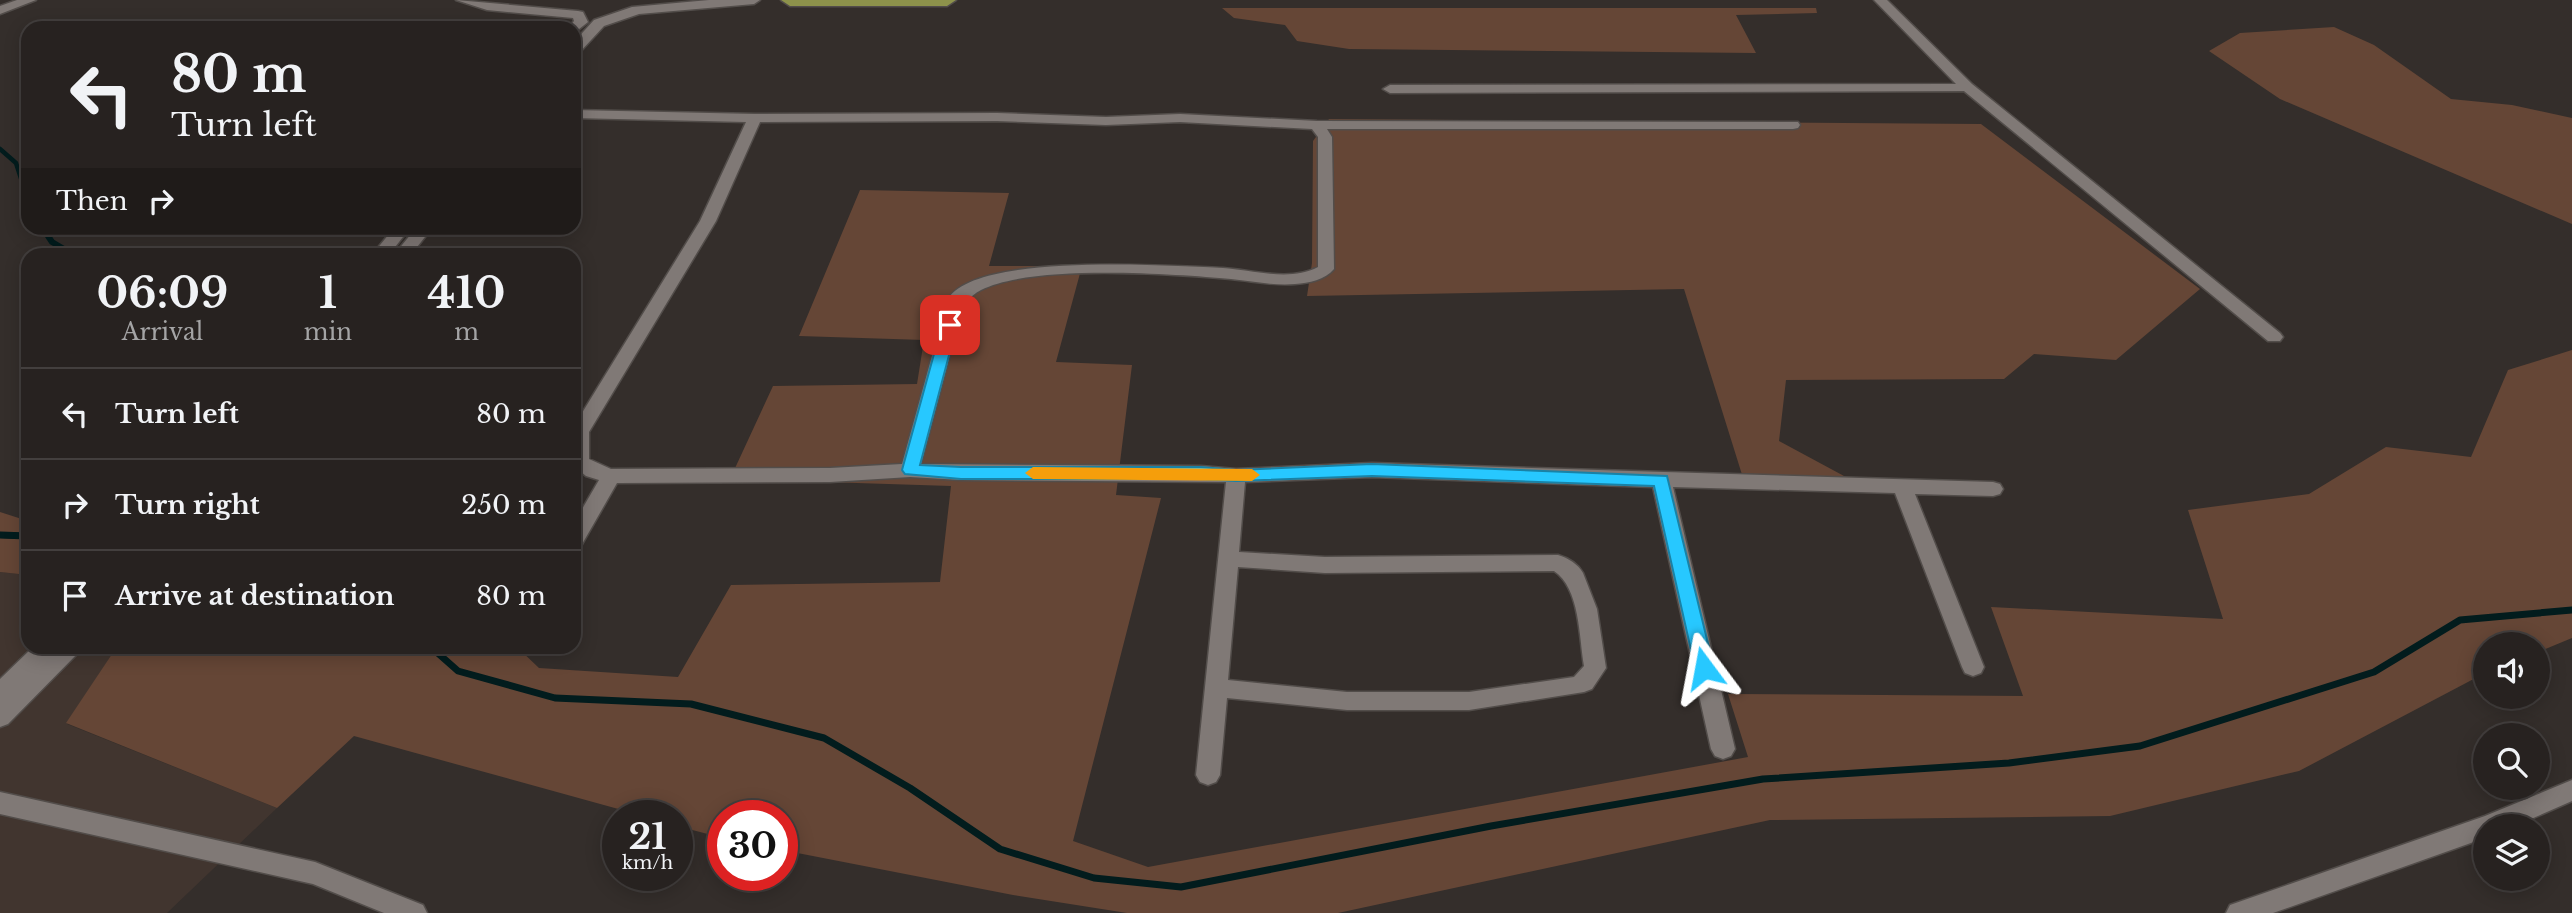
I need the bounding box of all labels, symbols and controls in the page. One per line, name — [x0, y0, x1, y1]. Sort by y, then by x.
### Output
text: 80 m — [171, 44, 306, 105]
icon: left — [56, 49, 147, 140]
text: Turn left — [171, 105, 317, 145]
icon: right — [142, 182, 180, 220]
text: Then — [56, 185, 128, 217]
text: 06:09 — [96, 267, 228, 319]
text: 1 — [319, 267, 337, 319]
text: 410 — [428, 267, 506, 319]
pin — [920, 295, 980, 355]
icon: arrive — [931, 306, 969, 344]
text: Arrival — [122, 318, 203, 346]
text: min — [304, 318, 352, 346]
text: m — [454, 318, 479, 346]
icon: left — [56, 395, 94, 433]
text: Turn left — [115, 398, 239, 430]
text: 80 m — [476, 398, 546, 430]
icon: right — [56, 486, 94, 524]
text: Turn right — [115, 489, 260, 521]
text: 250 m — [461, 489, 546, 521]
icon: arrive — [56, 577, 94, 615]
text: Arrive at destination — [115, 580, 395, 612]
text: 80 m — [476, 580, 546, 612]
position arrow — [1667, 631, 1741, 705]
map controls — [2473, 632, 2550, 891]
button: sound — [2473, 632, 2550, 709]
button: search — [2473, 723, 2550, 800]
speed limit sign: 30 — [707, 800, 798, 891]
button: layers — [2473, 814, 2550, 891]
text: 21 — [628, 815, 667, 858]
text: km/h — [622, 852, 673, 874]

